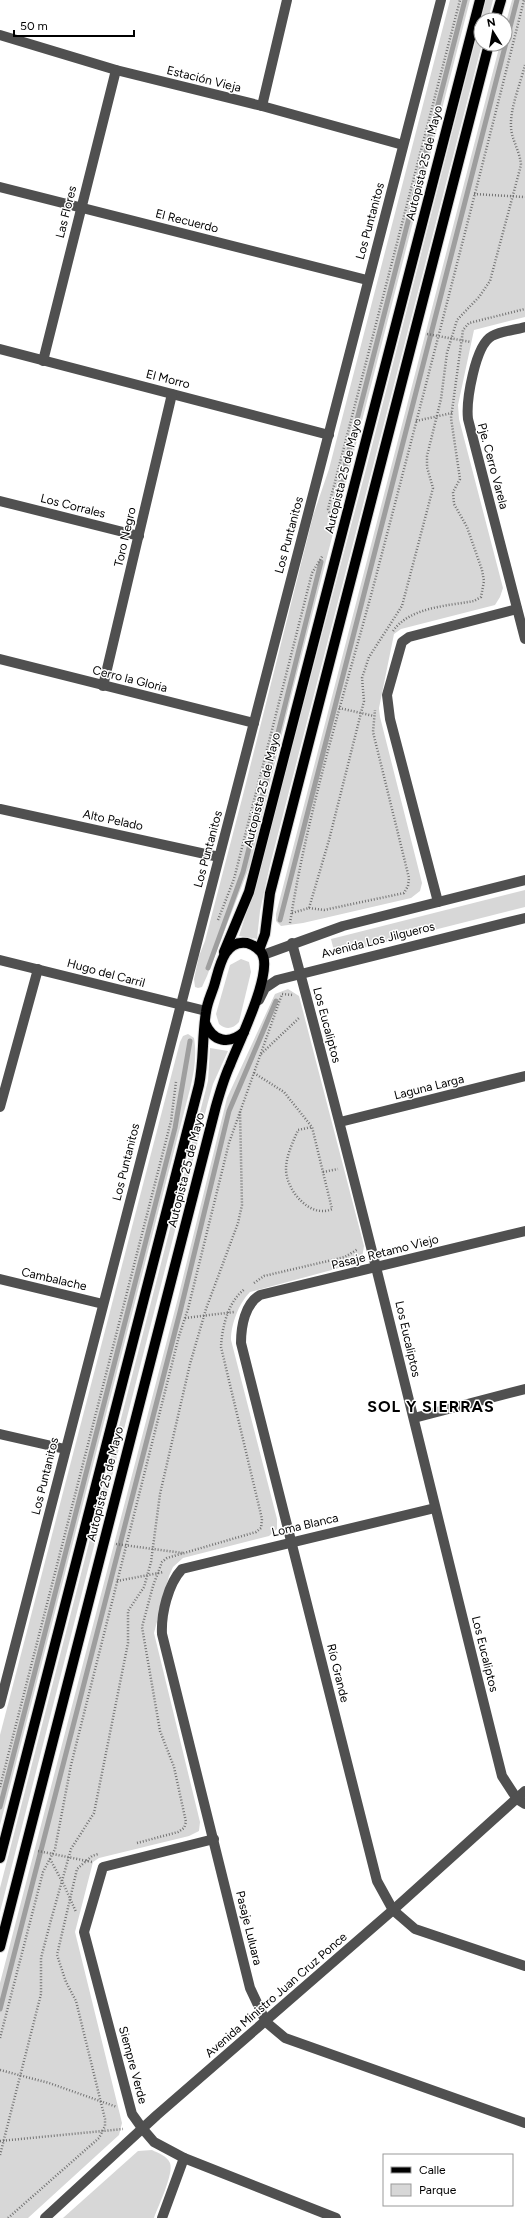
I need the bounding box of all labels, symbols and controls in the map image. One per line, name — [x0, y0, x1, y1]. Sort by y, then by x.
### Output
scale bar — [14, 12, 134, 38]
north arrow — [473, 12, 513, 52]
text: N — [486, 15, 497, 30]
text: 50 m — [20, 19, 48, 33]
street label: Estación Vieja — [165, 63, 243, 95]
street label: Autopista 25 de Mayo — [403, 104, 445, 222]
street label: Los Puntanitos — [353, 181, 387, 261]
street label: Las Flores — [53, 184, 79, 240]
street label: El Recuerdo — [154, 206, 220, 236]
street label: El Morro — [145, 367, 192, 391]
street label: Autopista 25 de Mayo — [322, 417, 364, 535]
street label: Pje. Cerro Varela — [475, 421, 511, 511]
street label: Los Corrales — [39, 491, 107, 521]
street label: Los Puntanitos — [272, 495, 306, 575]
street label: Toro Negro — [111, 506, 139, 568]
street label: Cerro la Gloria — [91, 663, 169, 695]
street label: Autopista 25 de Mayo — [241, 731, 283, 849]
street label: Alto Pelado — [82, 807, 144, 833]
street label: Los Puntanitos — [191, 809, 225, 889]
street label: Avenida Los Jilgueros — [320, 919, 437, 961]
street label: Hugo del Carril — [65, 956, 147, 990]
street label: Los Eucaliptos — [310, 986, 344, 1065]
street label: Laguna Larga — [393, 1072, 465, 1102]
street label: Autopista 25 de Mayo — [165, 1111, 207, 1229]
street label: Los Puntanitos — [110, 1121, 142, 1202]
street label: Pasaje Retamo Viejo — [330, 1232, 440, 1272]
street label: Cambalache — [20, 1265, 88, 1293]
street label: Los Eucaliptos — [392, 1300, 424, 1379]
district label: SOL Y SIERRAS — [367, 1397, 495, 1416]
street label: Autopista 25 de Mayo — [84, 1425, 126, 1543]
street label: Los Puntanitos — [29, 1435, 61, 1516]
street label: Loma Blanca — [270, 1511, 340, 1539]
street label: Los Eucaliptos — [469, 1615, 501, 1694]
street label: Río Grande — [324, 1642, 352, 1704]
street label: Pasaje Luluara — [233, 1889, 265, 1967]
street label: Avenida Ministro Juan Cruz Ponce — [202, 1929, 350, 2060]
street label: Siempre Verde — [116, 2025, 150, 2106]
legend — [383, 2154, 513, 2206]
text: Calle — [419, 2163, 446, 2177]
text: Parque — [419, 2183, 457, 2197]

